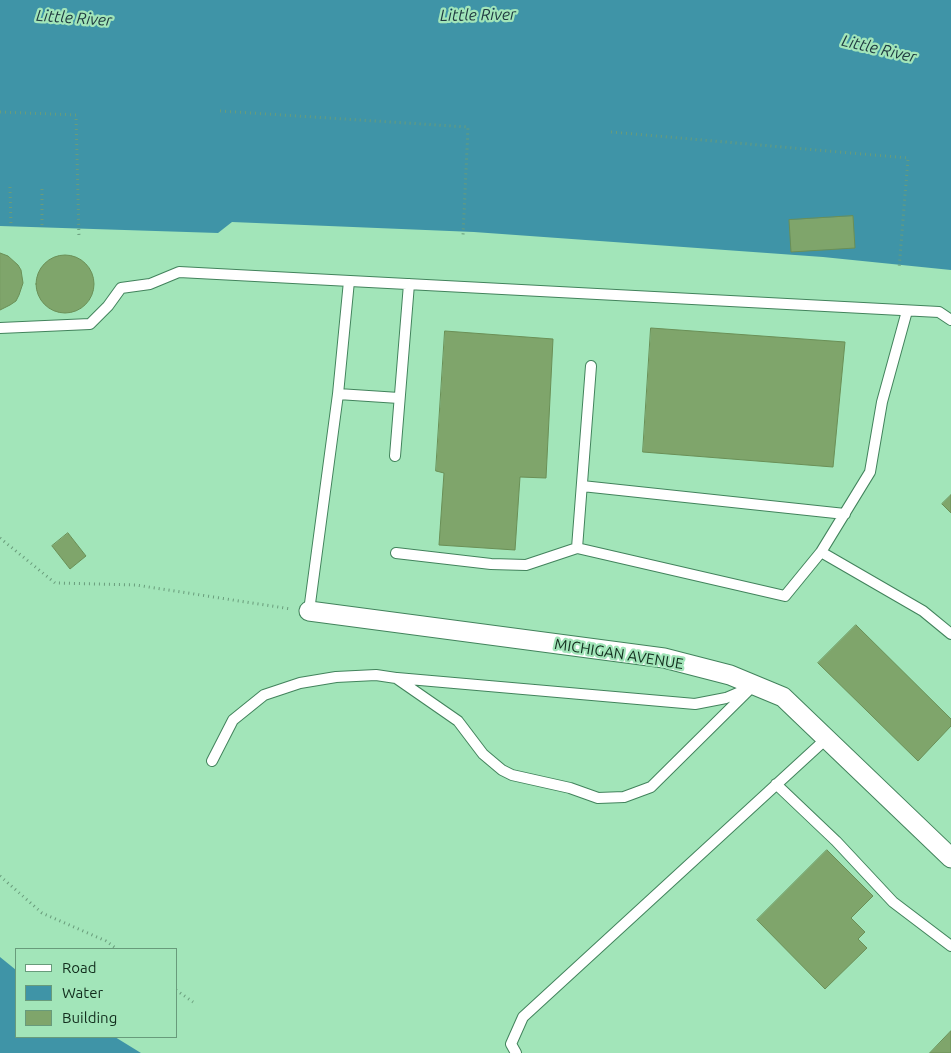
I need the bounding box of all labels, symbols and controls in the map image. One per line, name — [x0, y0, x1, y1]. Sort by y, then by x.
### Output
water label: Little River — [440, 5, 516, 25]
water label: Little River — [35, 6, 113, 30]
water label: Little River — [840, 31, 918, 67]
street label: MICHIGAN AVENUE — [553, 635, 685, 673]
legend — [15, 948, 178, 1038]
text: Road — [62, 959, 97, 976]
text: Water — [62, 984, 103, 1001]
text: Building — [62, 1009, 117, 1026]

